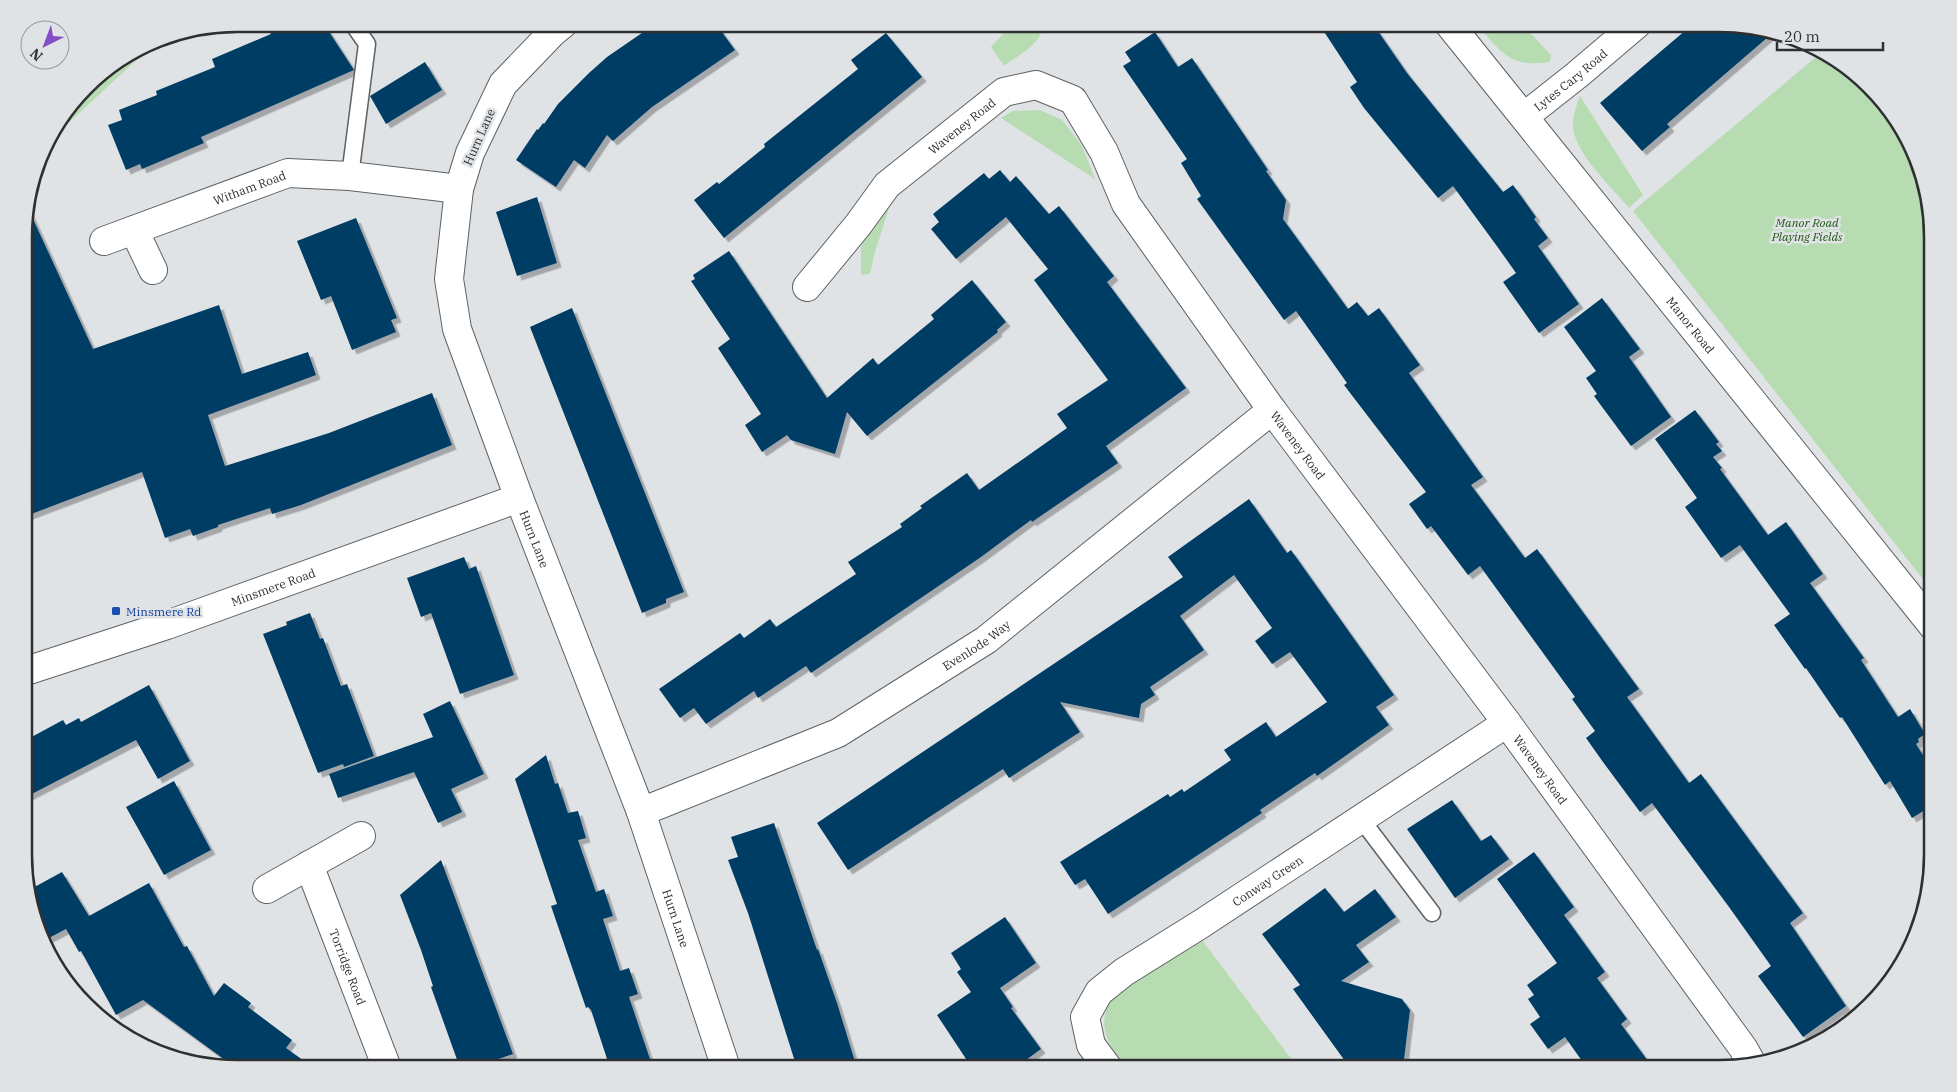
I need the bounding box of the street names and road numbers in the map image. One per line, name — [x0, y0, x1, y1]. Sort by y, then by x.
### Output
street label: Lytes Cary Road — [1530, 45, 1610, 114]
street label: Waveney Road — [925, 94, 998, 157]
street label: Hurn Lane — [460, 106, 498, 168]
street label: Witham Road — [211, 167, 288, 208]
street label: Manor Road — [1664, 294, 1718, 356]
street label: Waveney Road — [1268, 408, 1329, 482]
street label: Hurn Lane — [517, 508, 553, 570]
street label: Minsmere Road — [229, 565, 317, 609]
street label: Evenlode Way — [939, 616, 1013, 673]
street label: Waveney Road — [1511, 732, 1571, 807]
street label: Conway Green — [1229, 852, 1306, 909]
street label: Hurn Lane — [660, 887, 693, 949]
street label: Torridge Road — [327, 927, 369, 1007]

